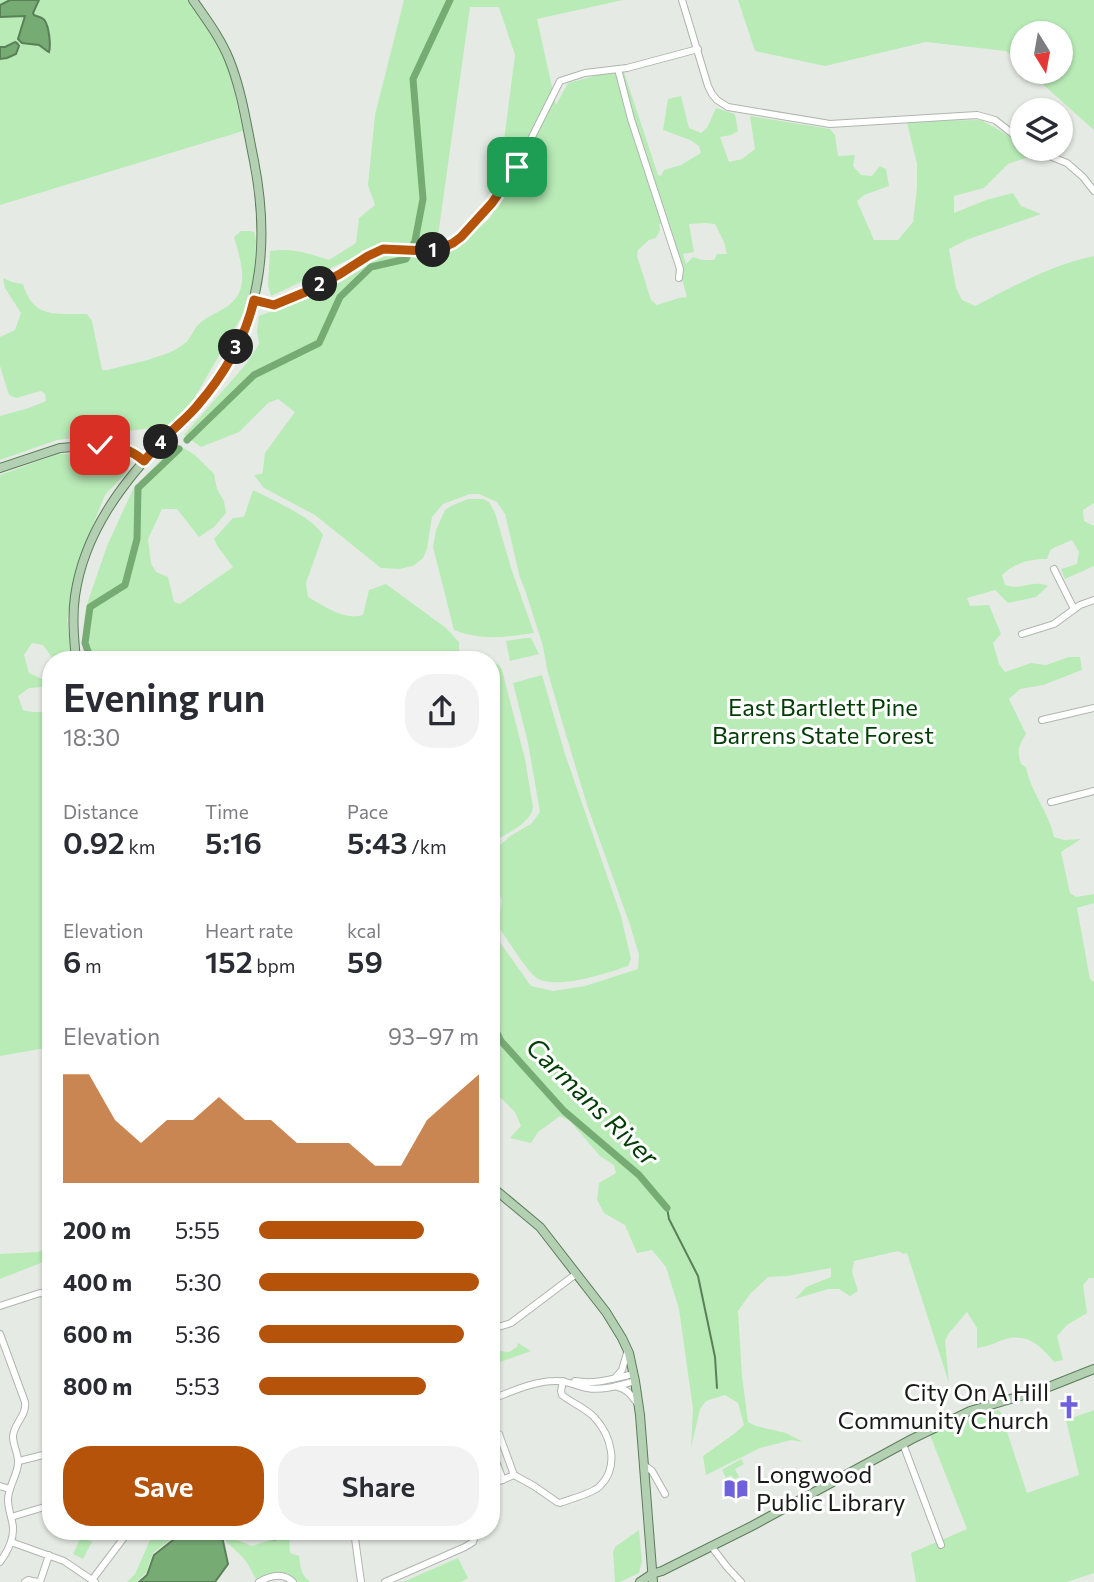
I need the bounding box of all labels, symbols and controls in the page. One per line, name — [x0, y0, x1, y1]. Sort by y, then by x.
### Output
north arrow — [1010, 21, 1073, 84]
map controls — [1010, 21, 1073, 161]
button: layers — [1010, 98, 1073, 161]
pin — [487, 137, 547, 197]
icon: arrive — [498, 148, 536, 186]
pin: 1 — [416, 232, 450, 268]
text: 1 — [428, 238, 437, 261]
pin: 2 — [302, 266, 338, 302]
text: 2 — [314, 272, 325, 295]
pin: 3 — [218, 330, 254, 364]
text: 3 — [230, 335, 241, 358]
pin — [70, 415, 130, 475]
pin: 4 — [144, 424, 178, 460]
icon: check — [81, 426, 119, 464]
text: 4 — [155, 430, 166, 453]
text: Evening run — [63, 673, 266, 720]
button: share — [405, 674, 479, 748]
park label: East Bartlett Pine Barrens State Forest — [712, 692, 934, 749]
text: 18:30 — [63, 723, 120, 751]
text: Distance — [63, 800, 139, 823]
text: Time — [205, 800, 249, 823]
text: Pace — [347, 800, 388, 823]
text: 0.92 — [63, 823, 125, 860]
text: 5:16 — [205, 823, 262, 860]
text: 5:43 — [347, 823, 408, 860]
text: km — [125, 835, 155, 858]
text: /km — [408, 835, 447, 858]
text: Elevation — [63, 919, 143, 942]
text: Heart rate — [205, 919, 293, 942]
text: kcal — [347, 919, 381, 942]
text: 6 — [63, 942, 81, 979]
text: 152 — [205, 942, 253, 979]
text: 59 — [347, 942, 383, 979]
text: m — [81, 954, 102, 977]
text: bpm — [253, 954, 295, 977]
text: Elevation — [63, 1022, 160, 1050]
text: 93–97 m — [388, 1022, 479, 1050]
water label: Carmans River — [521, 1030, 666, 1173]
text: 200 m — [63, 1216, 131, 1244]
text: 5:55 — [175, 1216, 220, 1244]
text: 400 m — [63, 1268, 132, 1296]
text: 5:30 — [175, 1268, 222, 1296]
text: 600 m — [63, 1320, 132, 1348]
text: 5:36 — [175, 1320, 221, 1348]
text: 800 m — [63, 1372, 132, 1400]
text: 5:53 — [175, 1372, 220, 1400]
place label: City On A Hill Community Church — [838, 1377, 1049, 1434]
church icon: City On A Hill Community Church — [1055, 1393, 1083, 1421]
button: Save — [63, 1446, 264, 1526]
button: Share — [278, 1446, 479, 1526]
place label: Longwood Public Library — [756, 1459, 905, 1516]
library icon: Longwood Public Library — [722, 1475, 750, 1503]

